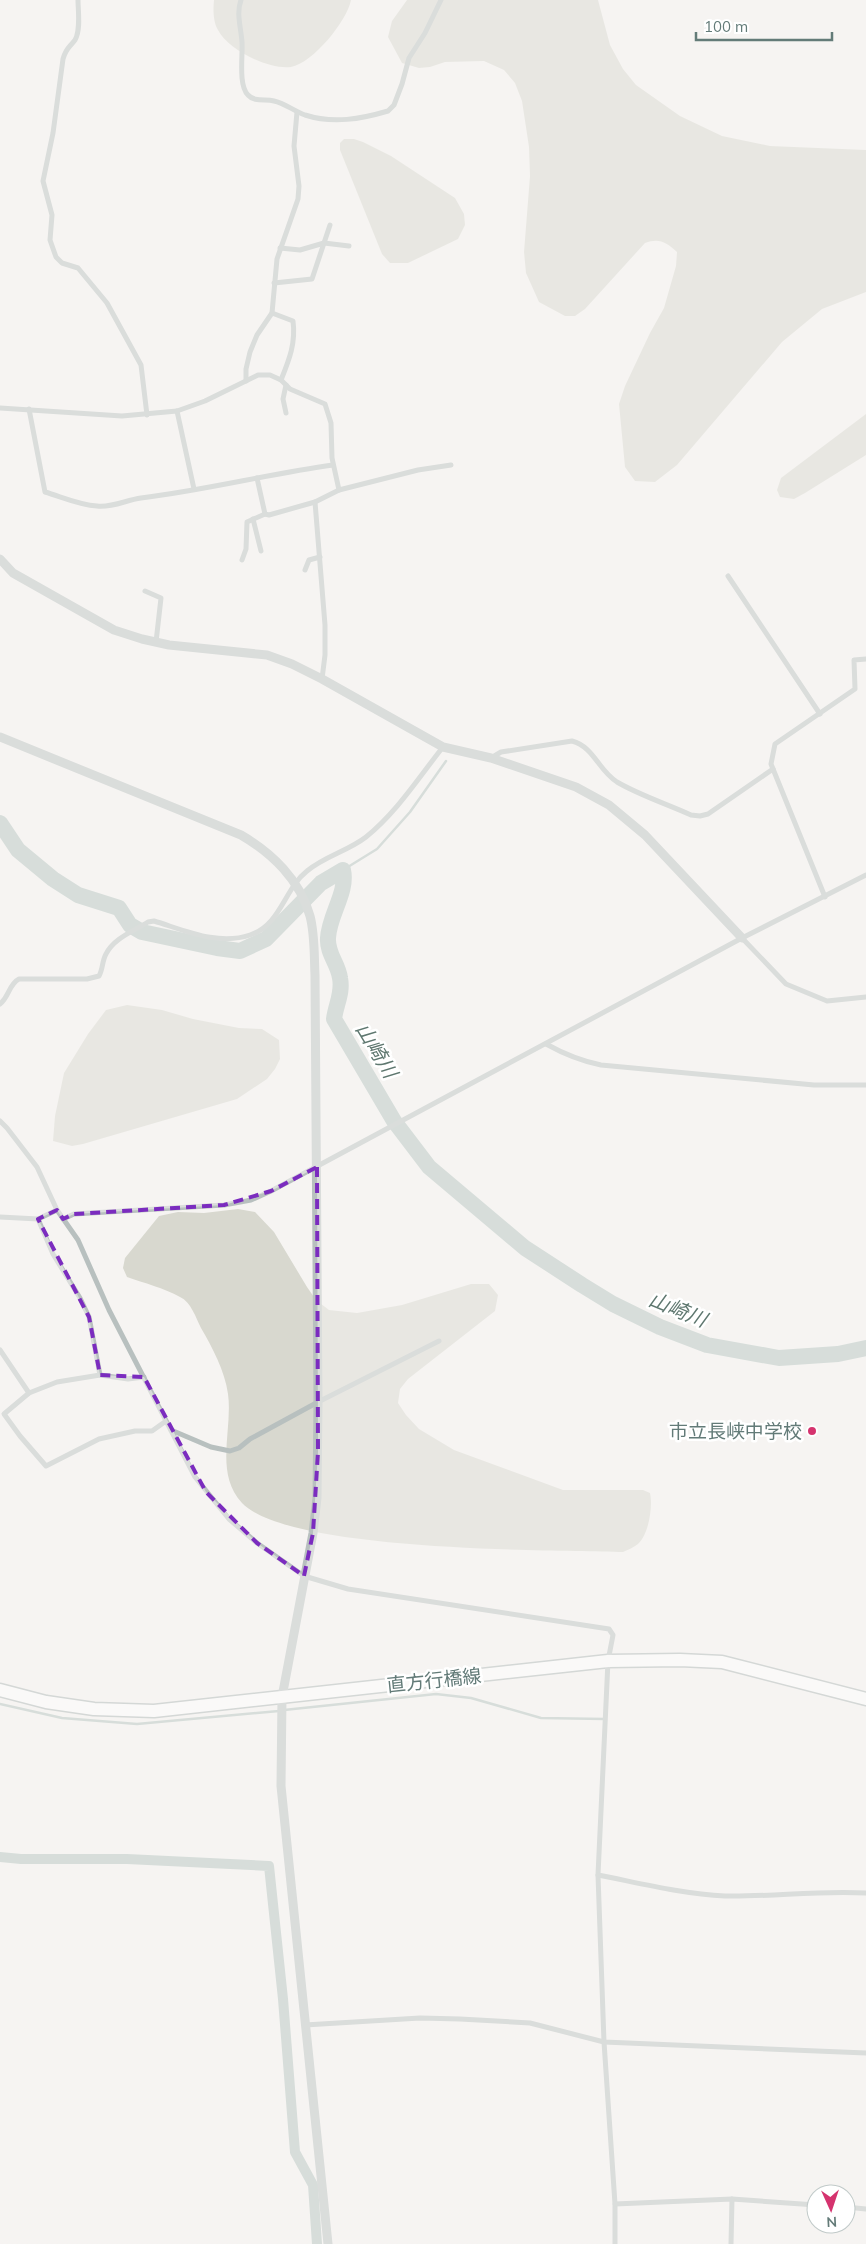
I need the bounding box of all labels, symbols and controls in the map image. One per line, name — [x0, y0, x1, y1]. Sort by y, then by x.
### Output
scale bar — [696, 10, 832, 42]
text: 100 m — [704, 17, 748, 36]
water label: 山崎川 — [351, 1018, 404, 1084]
water label: 山崎川 — [646, 1286, 712, 1333]
place label: 市立長峡中学校 — [669, 1419, 802, 1443]
marker: 市立長峡中学校 — [806, 1425, 818, 1437]
street label: 直方行橋線 — [385, 1663, 483, 1697]
north arrow — [806, 2184, 856, 2234]
text: N — [826, 2213, 837, 2231]

